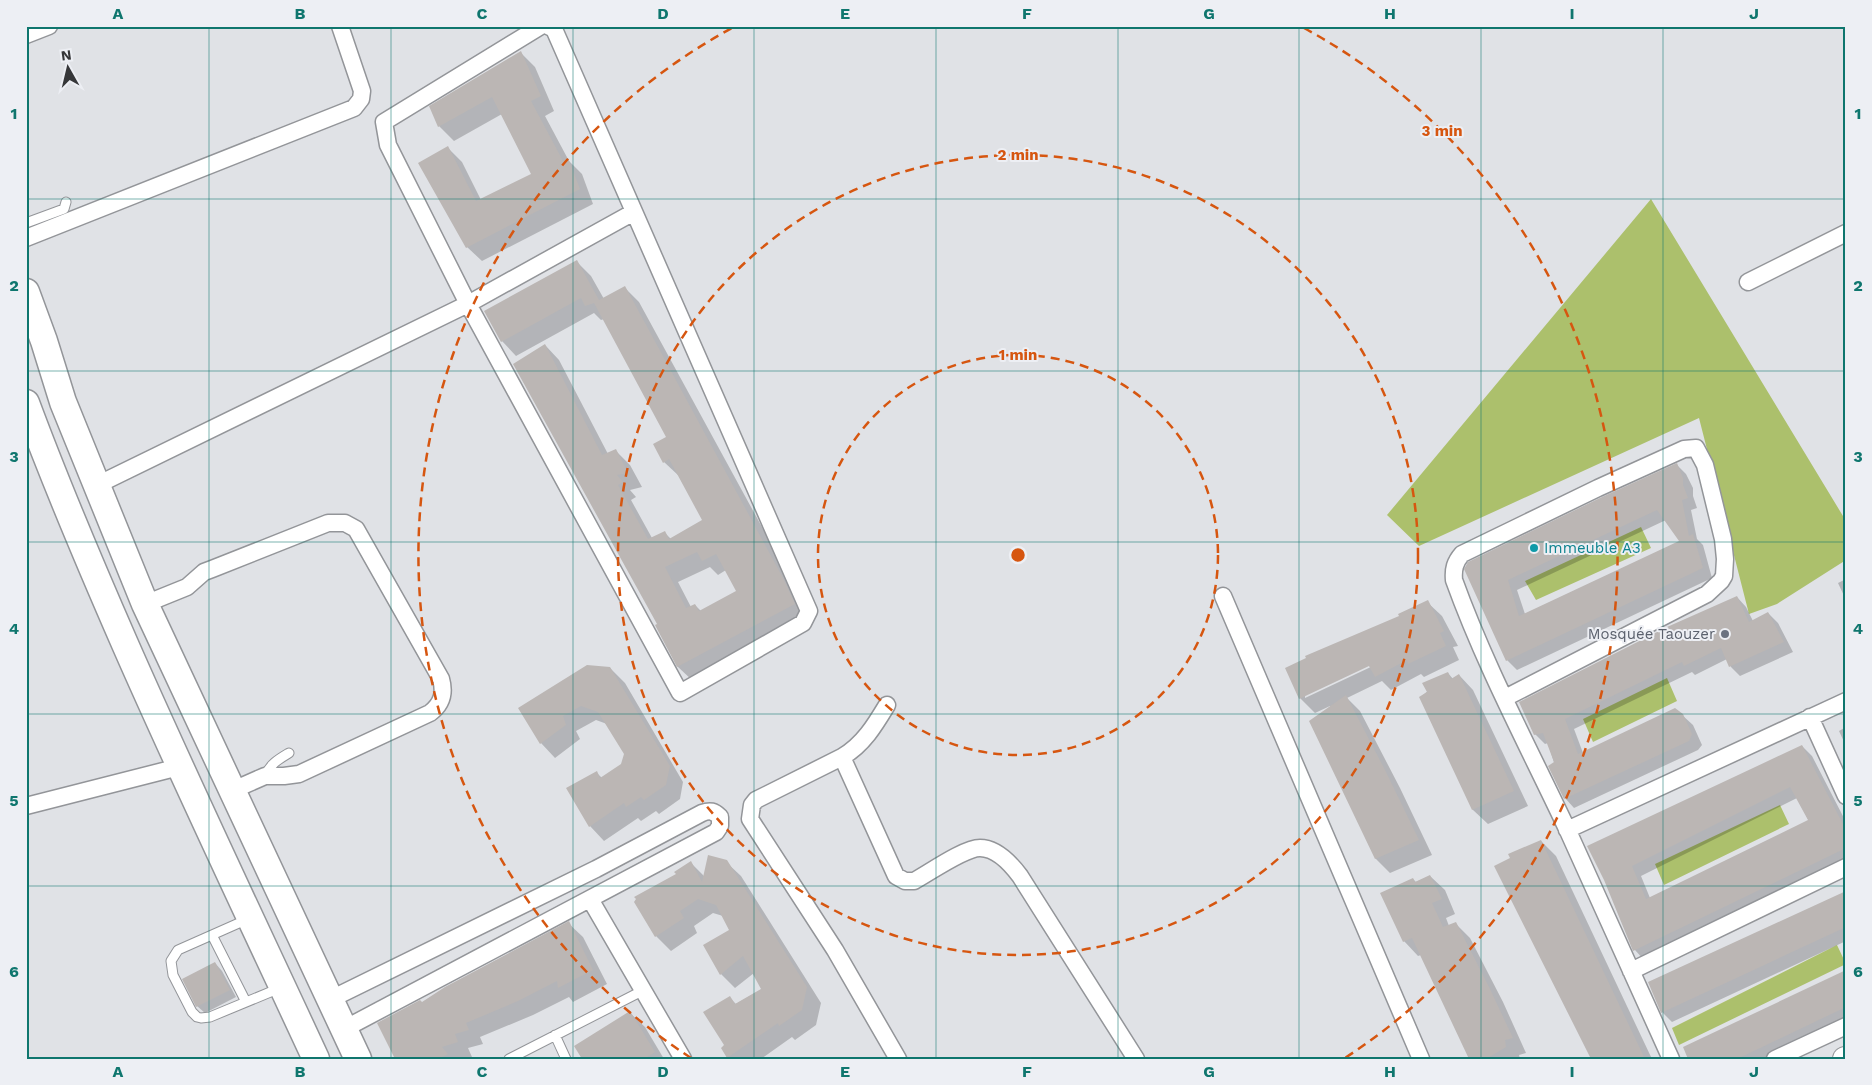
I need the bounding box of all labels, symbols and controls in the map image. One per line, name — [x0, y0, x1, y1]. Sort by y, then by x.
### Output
text: A — [113, 4, 124, 23]
text: B — [295, 4, 306, 23]
text: C — [477, 4, 488, 23]
text: D — [657, 4, 669, 23]
text: E — [840, 4, 850, 23]
text: F — [1022, 4, 1032, 23]
text: G — [1203, 4, 1215, 23]
text: H — [1384, 4, 1396, 23]
text: I — [1569, 4, 1575, 23]
text: J — [1749, 4, 1759, 23]
north arrow — [42, 42, 92, 92]
text: N — [60, 46, 72, 64]
text: 1 — [11, 104, 17, 123]
text: 1 — [1855, 104, 1861, 123]
text: 3 min — [1422, 122, 1462, 140]
text: 2 min — [997, 146, 1039, 164]
text: 2 — [9, 276, 19, 295]
text: 2 — [1853, 276, 1863, 295]
text: 1 min — [999, 346, 1037, 364]
text: 3 — [9, 447, 19, 466]
text: 3 — [1853, 447, 1863, 466]
place label: Immeuble A3 — [1544, 539, 1641, 557]
marker: Immeuble A3 — [1528, 542, 1540, 554]
centre of rings — [1009, 546, 1027, 564]
text: 4 — [9, 619, 19, 638]
text: 4 — [1853, 619, 1863, 638]
place label: Mosquée Taouzer — [1588, 625, 1715, 643]
marker: Mosquée Taouzer — [1719, 628, 1731, 640]
text: 5 — [9, 791, 19, 810]
text: 5 — [1853, 791, 1863, 810]
text: 6 — [9, 962, 19, 981]
text: 6 — [1853, 962, 1863, 981]
text: A — [113, 1062, 124, 1081]
text: B — [295, 1062, 306, 1081]
text: C — [477, 1062, 488, 1081]
text: D — [657, 1062, 669, 1081]
text: E — [840, 1062, 850, 1081]
text: F — [1022, 1062, 1032, 1081]
text: G — [1203, 1062, 1215, 1081]
text: H — [1384, 1062, 1396, 1081]
text: I — [1569, 1062, 1575, 1081]
text: J — [1749, 1062, 1759, 1081]

